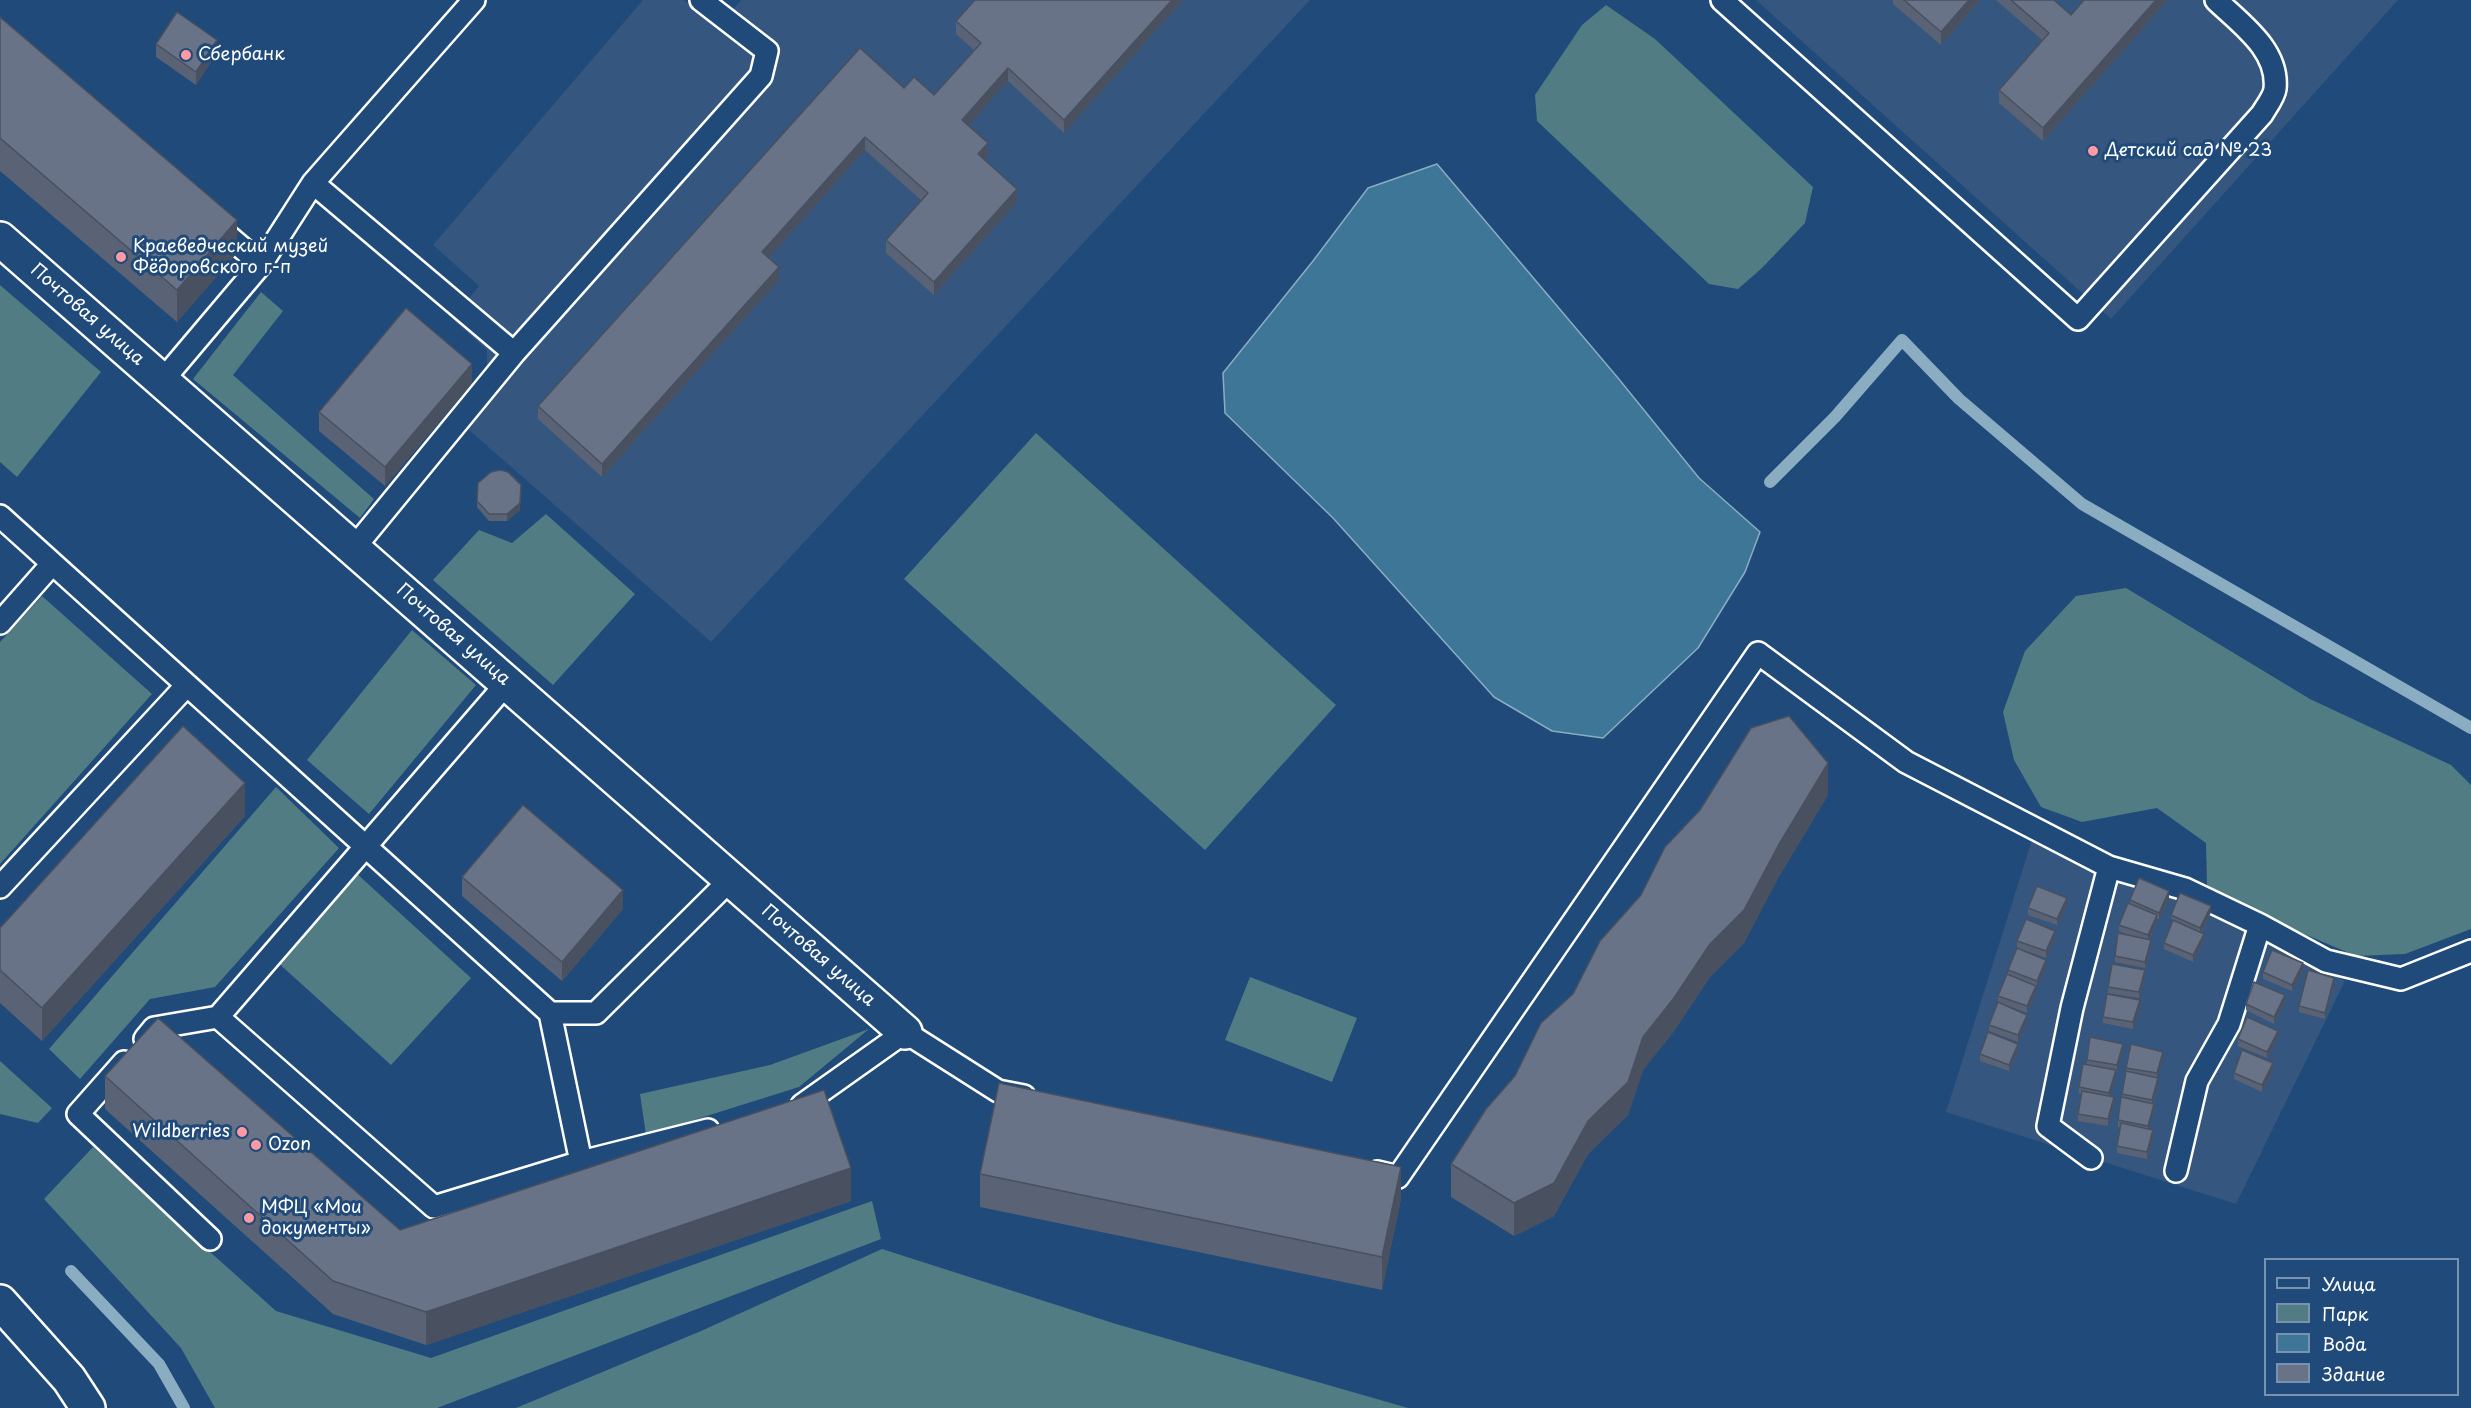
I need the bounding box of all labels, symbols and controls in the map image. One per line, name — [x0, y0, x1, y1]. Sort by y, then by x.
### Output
place label: Сбербанк — [198, 44, 285, 66]
marker: Сбербанк — [179, 48, 193, 62]
place label: Детский сад № 23 — [2105, 140, 2272, 162]
marker: Детский сад № 23 — [2086, 144, 2100, 158]
place label: Краеведческий музей Фёдоровского г-п — [133, 236, 328, 278]
marker: Краеведческий музей Фёдоровского г-п — [114, 250, 128, 264]
street label: Почтовая улица — [26, 260, 148, 370]
street label: Почтовая улица — [392, 580, 514, 690]
street label: Почтовая улица — [757, 901, 879, 1011]
place label: Wildberries — [132, 1121, 230, 1143]
marker: Wildberries — [235, 1125, 249, 1139]
place label: Ozon — [268, 1134, 311, 1156]
marker: Ozon — [249, 1138, 263, 1152]
place label: МФЦ «Мои документы» — [261, 1197, 371, 1240]
marker: МФЦ «Мои документы» — [242, 1211, 256, 1225]
legend — [2264, 1258, 2459, 1396]
text: Улица — [2322, 1270, 2376, 1297]
text: Парк — [2322, 1300, 2368, 1327]
text: Вода — [2322, 1330, 2367, 1357]
text: Здание — [2322, 1360, 2385, 1387]

